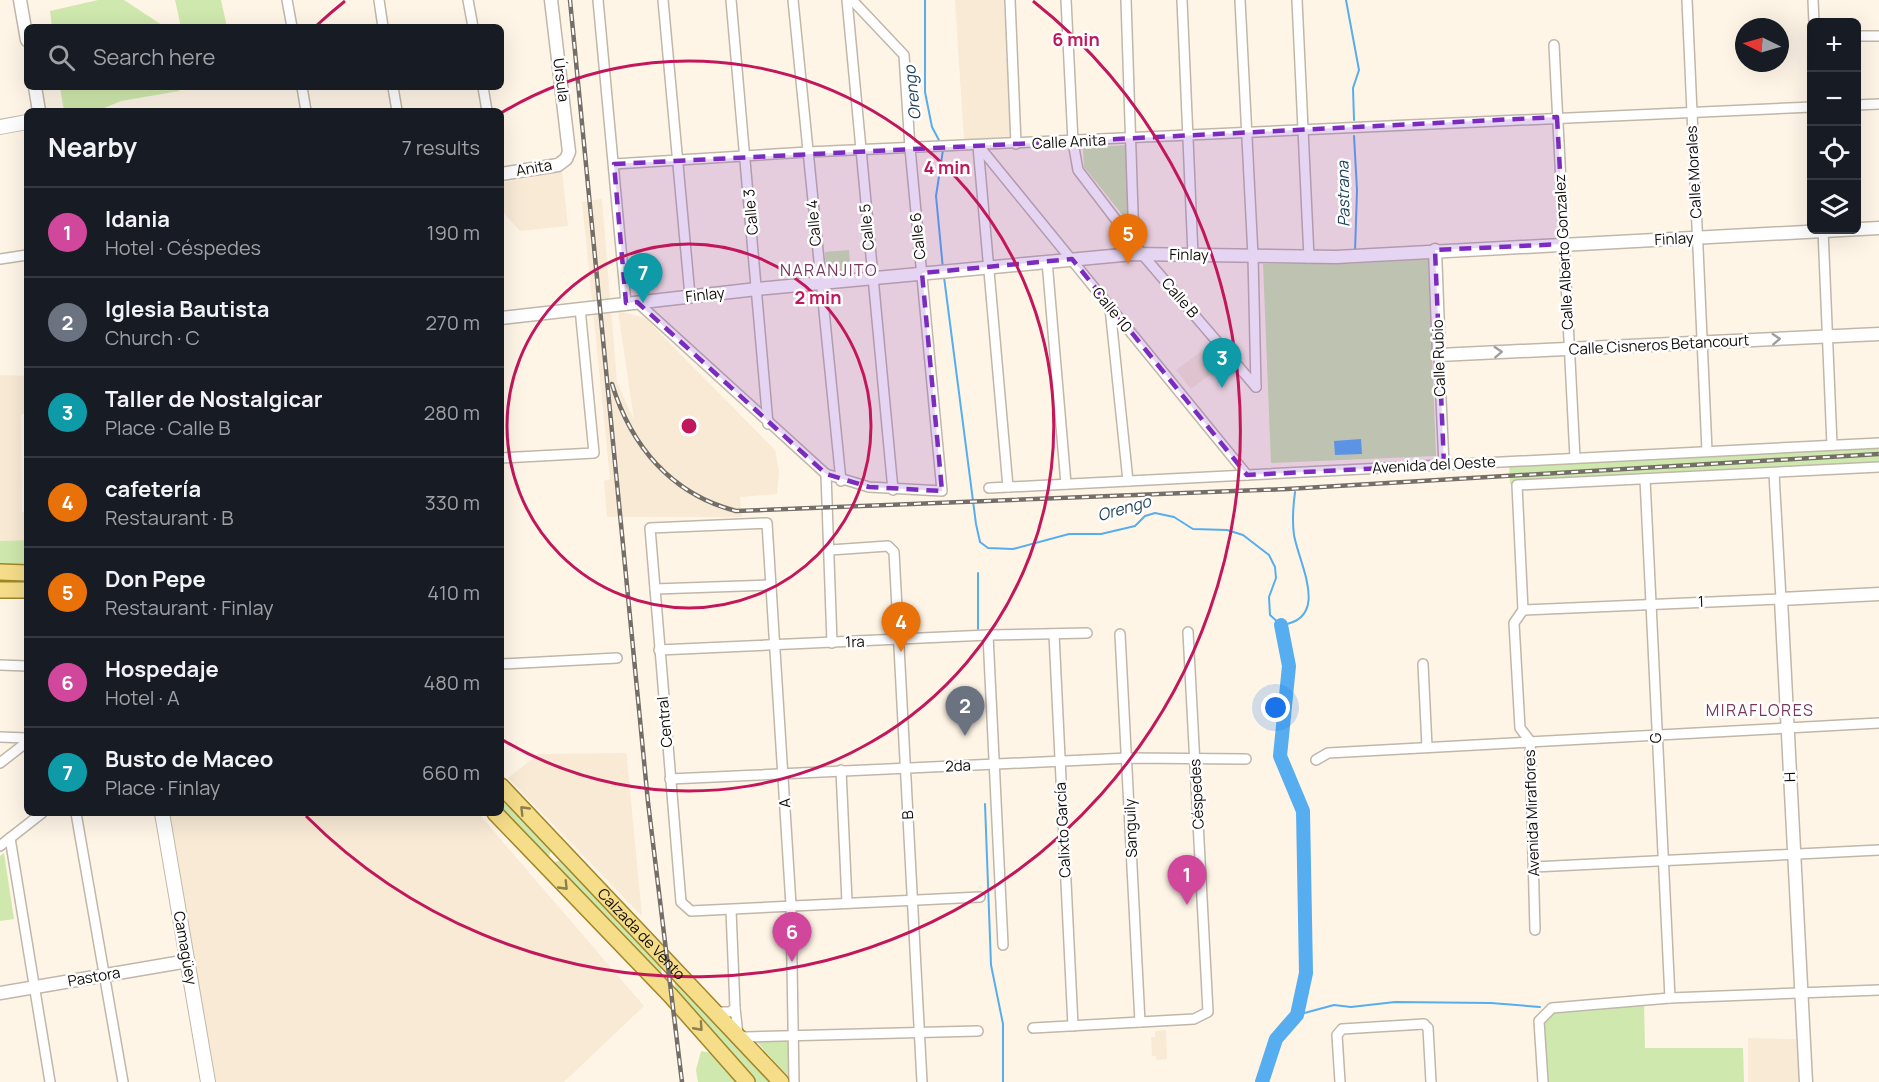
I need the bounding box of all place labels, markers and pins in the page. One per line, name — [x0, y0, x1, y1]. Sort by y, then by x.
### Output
pin: 5 — [1108, 214, 1148, 264]
pin: 7 — [624, 254, 662, 303]
pin: 3 — [1202, 338, 1242, 388]
centre of rings — [679, 416, 699, 436]
pin: 4 — [882, 602, 920, 652]
pin: 2 — [946, 686, 984, 736]
pin: 1 — [1168, 856, 1206, 905]
pin: 6 — [772, 912, 812, 962]

